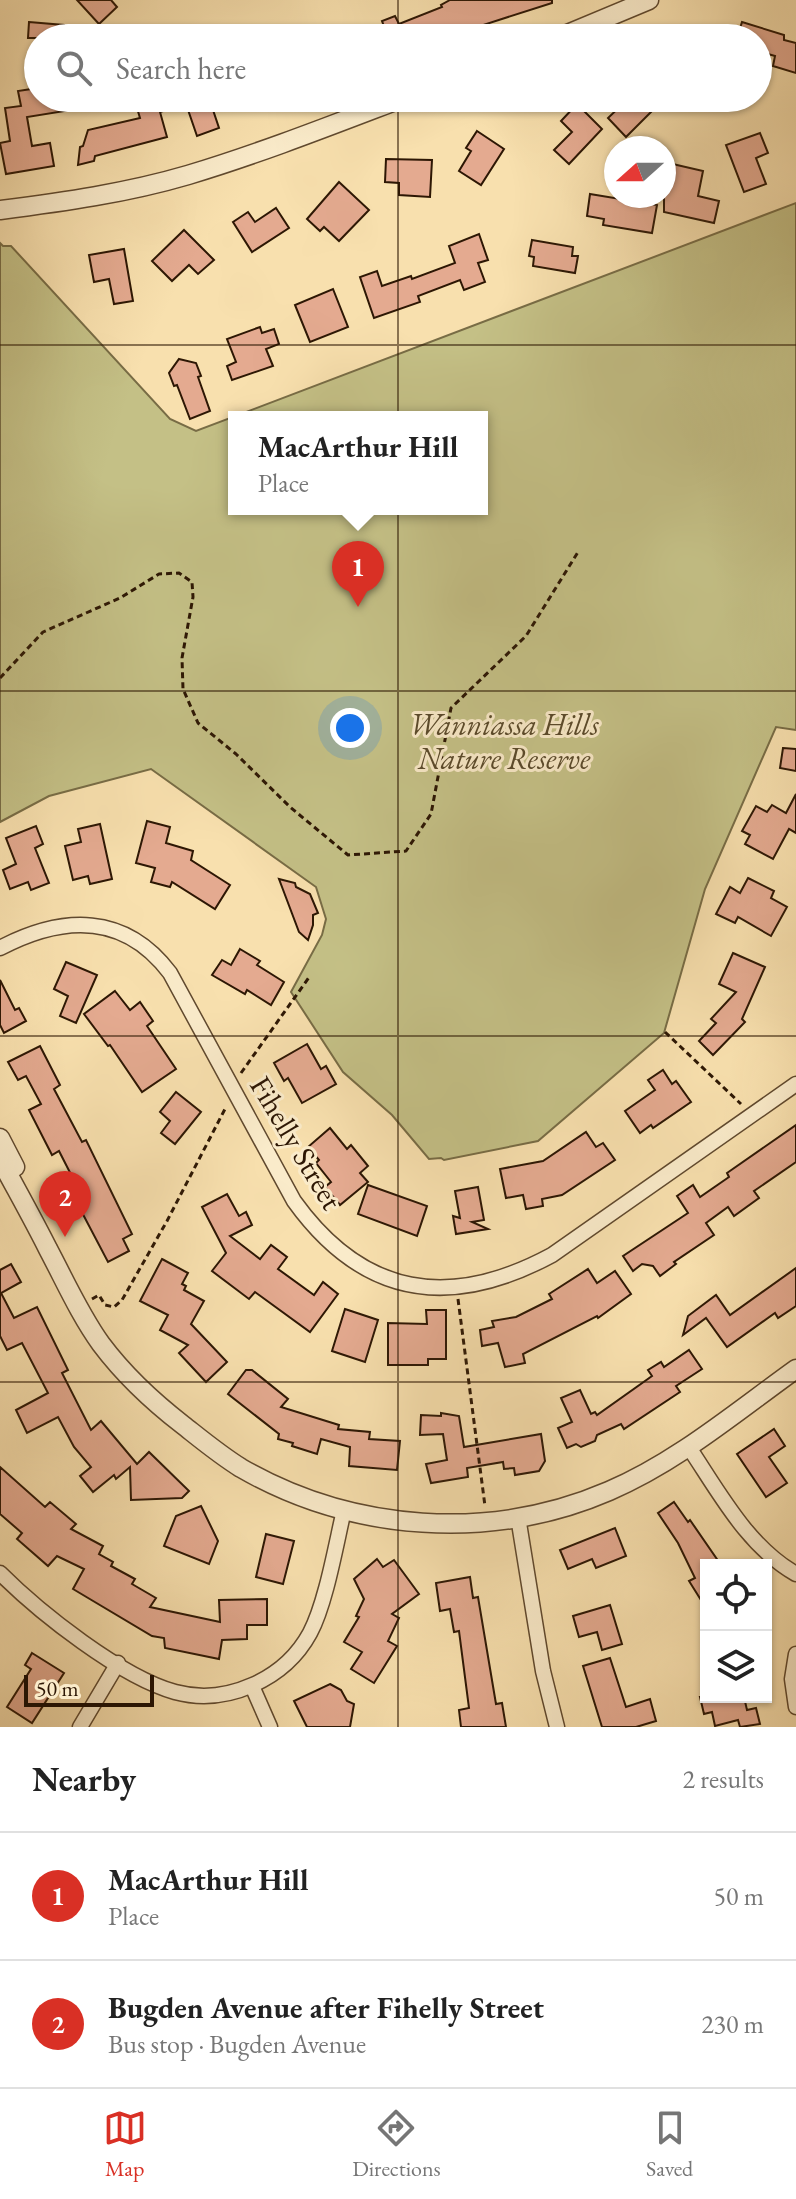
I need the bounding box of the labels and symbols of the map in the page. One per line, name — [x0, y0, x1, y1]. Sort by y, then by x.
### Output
north arrow — [604, 136, 676, 208]
pin: 1 — [332, 541, 384, 607]
park label: Wanniassa Hills Nature Reserve — [409, 705, 599, 778]
your location — [330, 708, 370, 748]
street label: Fihelly Street — [241, 1069, 352, 1217]
pin: 2 — [39, 1171, 91, 1237]
scale bar — [24, 1671, 154, 1707]

